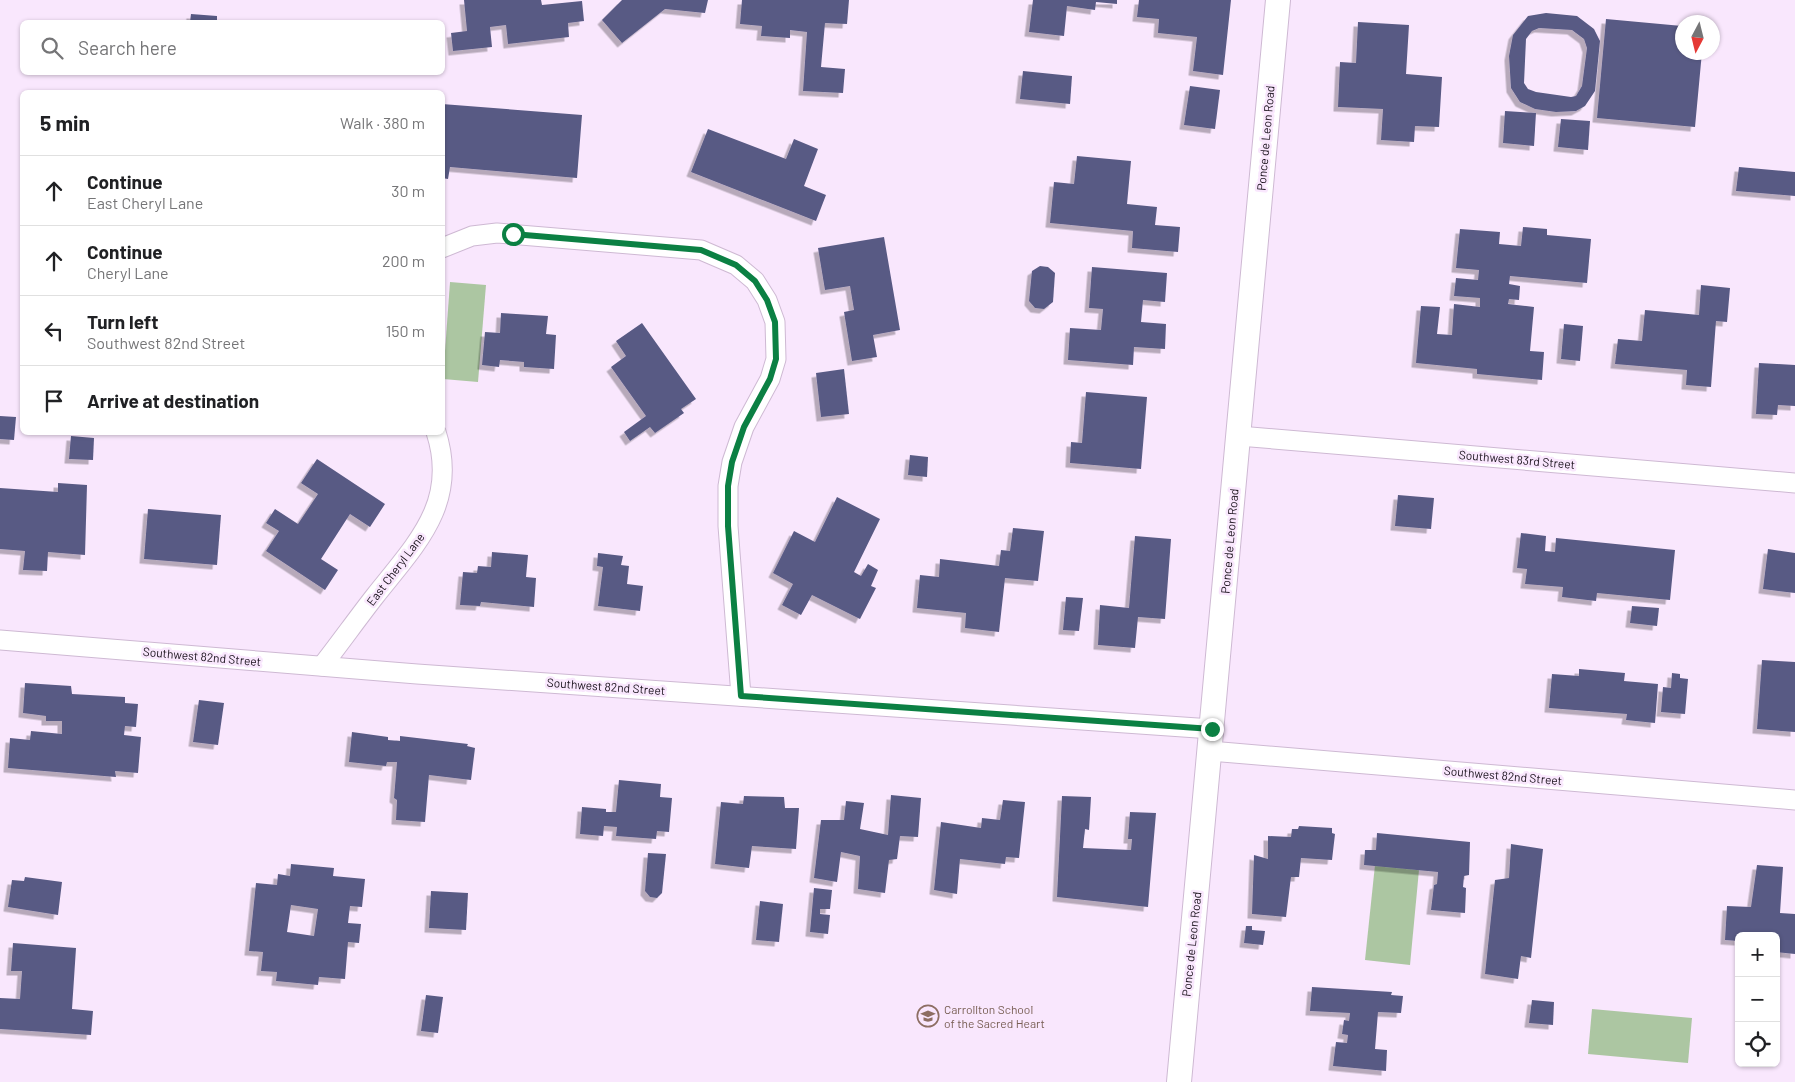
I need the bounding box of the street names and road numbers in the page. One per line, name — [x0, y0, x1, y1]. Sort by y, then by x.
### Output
street label: Ponce de Leon Road — [1253, 85, 1277, 191]
street label: Southwest 83rd Street — [1458, 447, 1576, 471]
street label: Ponce de Leon Road — [1217, 488, 1241, 594]
street label: East Cheryl Lane — [363, 530, 427, 608]
street label: Southwest 82nd Street — [142, 644, 262, 668]
street label: Southwest 82nd Street — [546, 675, 666, 697]
street label: Southwest 82nd Street — [1443, 763, 1563, 787]
street label: Ponce de Leon Road — [1179, 891, 1203, 997]

